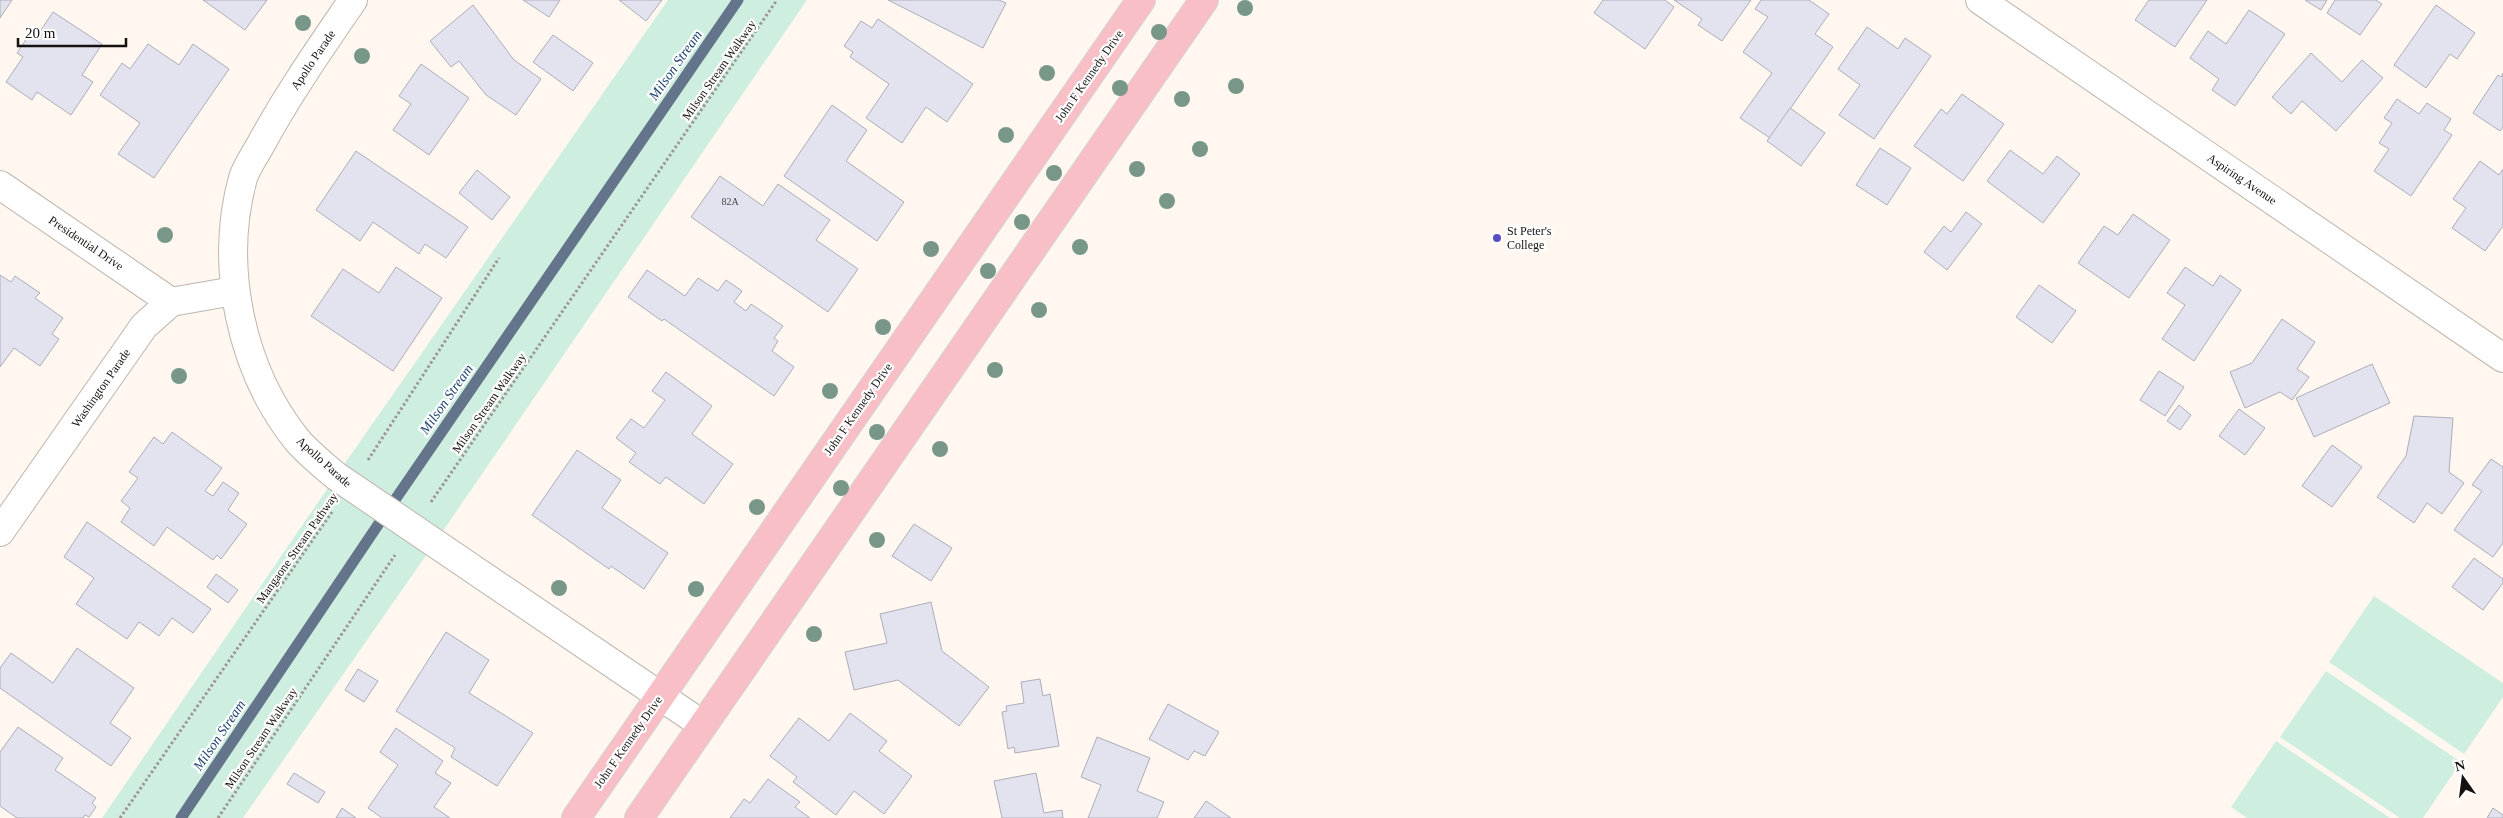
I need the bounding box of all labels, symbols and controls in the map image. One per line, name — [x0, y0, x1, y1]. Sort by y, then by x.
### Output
scale bar — [18, 15, 125, 47]
street label: Milson Stream Walkway — [679, 17, 759, 123]
text: 20 m — [25, 25, 56, 41]
street label: Apollo Parade — [288, 27, 338, 93]
street label: John F Kennedy Drive — [1052, 27, 1126, 125]
water label: Milson Stream — [645, 28, 705, 104]
street label: Aspiring Avenue — [2205, 151, 2279, 207]
house number: 82A — [721, 196, 739, 207]
street label: Presidential Drive — [46, 213, 126, 273]
place label: St Peter's College — [1507, 224, 1552, 252]
marker: St Peter's College — [1491, 232, 1503, 244]
street label: Washington Parade — [69, 346, 133, 430]
street label: Milson Stream Walkway — [449, 350, 529, 456]
street label: John F Kennedy Drive — [821, 360, 895, 458]
water label: Milson Stream — [416, 362, 476, 438]
street label: Apollo Parade — [294, 434, 354, 490]
street label: Mangaone Stream Pathway — [253, 490, 341, 606]
street label: Milson Stream Walkway — [222, 685, 300, 791]
street label: John F Kennedy Drive — [591, 693, 665, 791]
water label: Milson Stream — [190, 697, 248, 774]
north arrow — [2438, 753, 2488, 803]
text: N — [2453, 757, 2467, 774]

